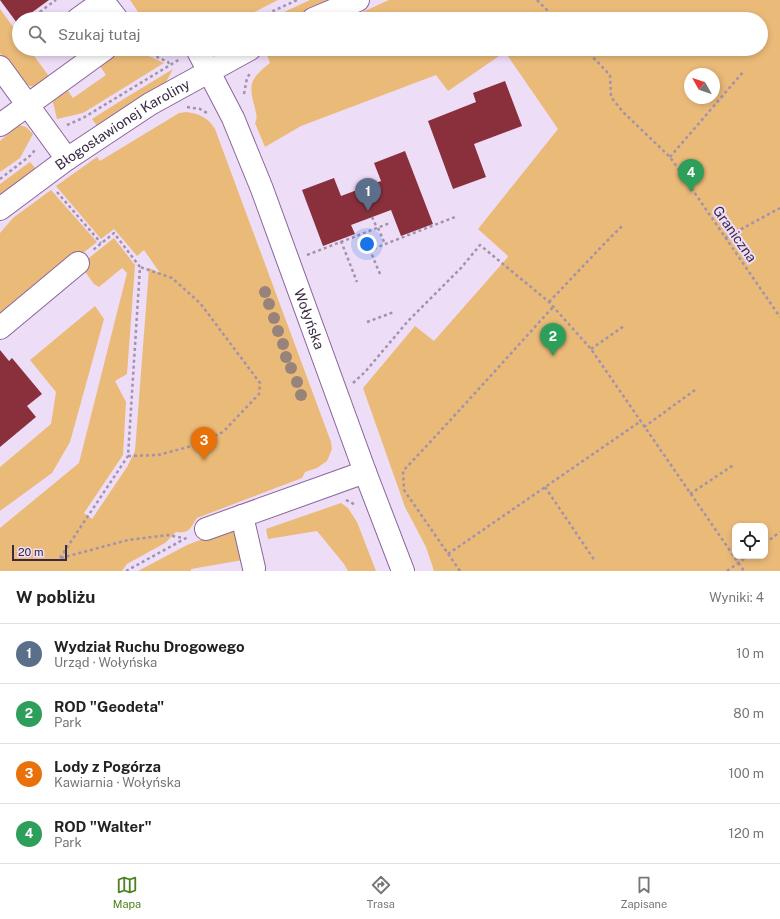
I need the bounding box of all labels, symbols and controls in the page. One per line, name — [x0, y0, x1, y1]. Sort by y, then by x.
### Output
search box — [12, 12, 768, 56]
icon: search — [26, 23, 48, 45]
text: Szukaj tutaj — [58, 26, 141, 43]
north arrow — [684, 68, 720, 104]
street label: Błogosławionej Karoliny — [52, 75, 193, 173]
pin: 4 — [678, 159, 704, 192]
pin: 1 — [355, 178, 381, 211]
street label: Graniczna — [710, 203, 760, 265]
your location — [357, 234, 377, 254]
street label: Wołyńska — [291, 287, 328, 352]
pin: 2 — [540, 323, 566, 356]
pin: 3 — [191, 427, 217, 460]
map controls — [732, 523, 768, 559]
button: locate — [732, 523, 768, 559]
scale bar — [12, 543, 67, 562]
text: 20 m — [18, 546, 43, 558]
text: W pobliżu — [16, 587, 95, 607]
text: Wyniki: 4 — [709, 590, 764, 605]
text: Wydział Ruchu Drogowego — [54, 638, 245, 655]
text: 1 — [26, 646, 32, 661]
text: 10 m — [736, 646, 764, 661]
text: Urząd · Wołyńska — [54, 655, 157, 670]
text: ROD "Geodeta" — [54, 698, 164, 715]
text: 2 — [25, 706, 33, 721]
text: 80 m — [733, 706, 764, 721]
text: Park — [54, 715, 82, 730]
text: Lody z Pogórza — [54, 758, 161, 775]
text: 3 — [25, 766, 33, 781]
text: 100 m — [728, 766, 764, 781]
text: Kawiarnia · Wołyńska — [54, 775, 181, 790]
text: ROD "Walter" — [54, 818, 152, 835]
text: 4 — [25, 826, 33, 841]
text: 120 m — [729, 826, 764, 841]
text: Park — [54, 835, 82, 850]
tab: Mapa — [113, 874, 141, 910]
tab: Trasa — [367, 874, 395, 910]
tab: Zapisane — [620, 874, 667, 910]

